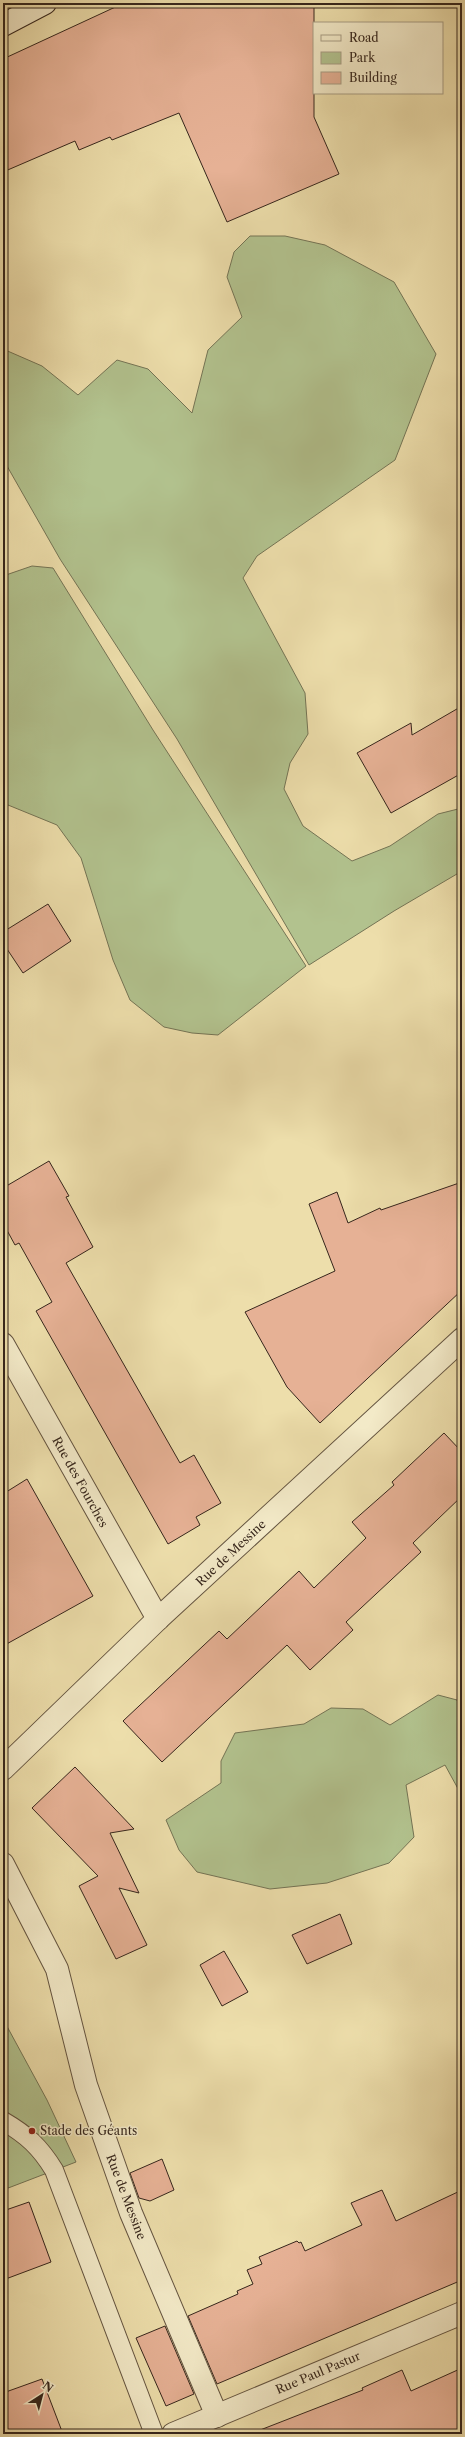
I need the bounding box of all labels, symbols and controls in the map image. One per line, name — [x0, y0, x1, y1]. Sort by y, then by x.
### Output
legend — [313, 22, 443, 94]
text: Road — [349, 30, 379, 45]
text: Park — [349, 50, 376, 65]
text: Building — [349, 70, 397, 85]
street label: Rue des Fourches — [49, 1434, 112, 1530]
street label: Rue de Messine — [193, 1516, 269, 1589]
place label: Stade des Géants — [40, 2123, 137, 2138]
marker: Stade des Géants — [27, 2126, 37, 2136]
street label: Rue de Messine — [103, 2152, 150, 2242]
street label: Rue Paul Pastur — [273, 2348, 362, 2397]
north arrow — [22, 2375, 62, 2415]
text: N — [40, 2378, 56, 2396]

